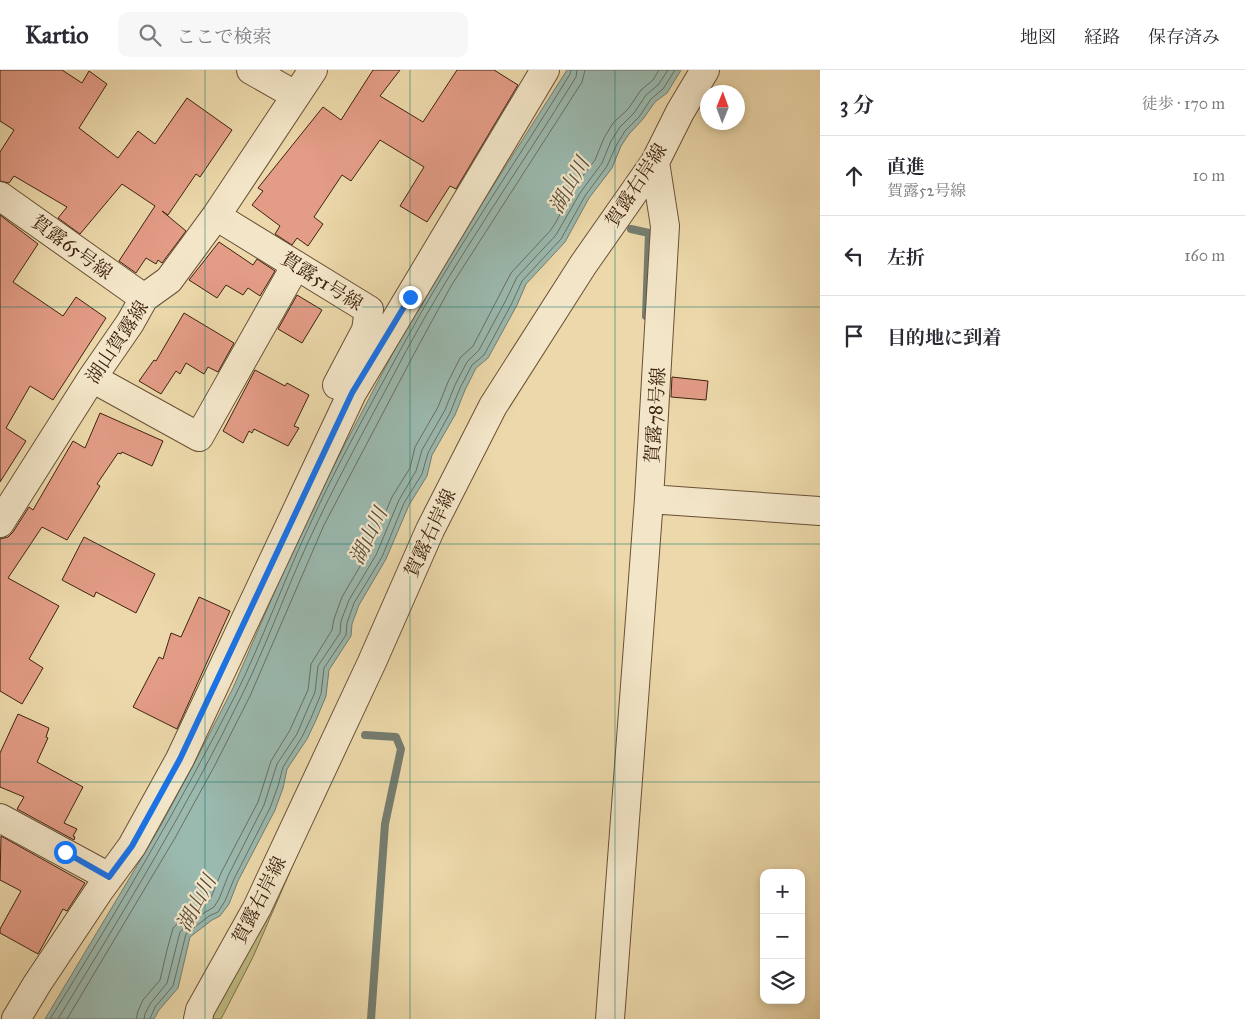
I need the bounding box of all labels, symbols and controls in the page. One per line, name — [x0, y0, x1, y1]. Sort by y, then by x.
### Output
search box — [118, 12, 468, 57]
text: Kartio — [25, 20, 88, 50]
icon: search — [136, 21, 164, 49]
text: ここで検索 — [176, 25, 271, 48]
text: 地図 — [1020, 26, 1056, 48]
text: 経路 — [1084, 26, 1120, 48]
text: 保存済み — [1148, 26, 1220, 48]
north arrow — [700, 85, 745, 130]
text: 3 分 — [840, 92, 874, 118]
text: 徒歩 · 170 m — [1142, 94, 1225, 113]
street label: 賀露右岸線 — [600, 139, 672, 231]
water label: 湖山川 — [544, 151, 595, 217]
text: 直進 — [887, 155, 925, 178]
icon: ahead — [840, 162, 868, 190]
text: 10 m — [1193, 166, 1225, 185]
text: 賀露52号線 — [887, 181, 966, 200]
street label: 賀露65号線 — [27, 210, 117, 284]
icon: left — [840, 242, 868, 270]
text: 左折 — [887, 246, 925, 269]
text: 160 m — [1184, 246, 1225, 265]
street label: 賀露51号線 — [277, 247, 367, 315]
route end — [399, 286, 422, 309]
street label: 湖山賀露線 — [81, 296, 153, 388]
icon: arrive — [840, 322, 868, 350]
text: 目的地に到着 — [887, 326, 1001, 349]
street label: 賀露78号線 — [640, 366, 670, 464]
street label: 賀露右岸線 — [399, 485, 461, 581]
water label: 湖山川 — [344, 502, 393, 568]
route start — [54, 841, 77, 864]
street label: 賀露右岸線 — [227, 852, 291, 948]
water label: 湖山川 — [171, 869, 222, 935]
map controls — [760, 869, 805, 1004]
button: + — [760, 869, 805, 914]
button: − — [760, 914, 805, 959]
button: layers — [760, 959, 805, 1004]

